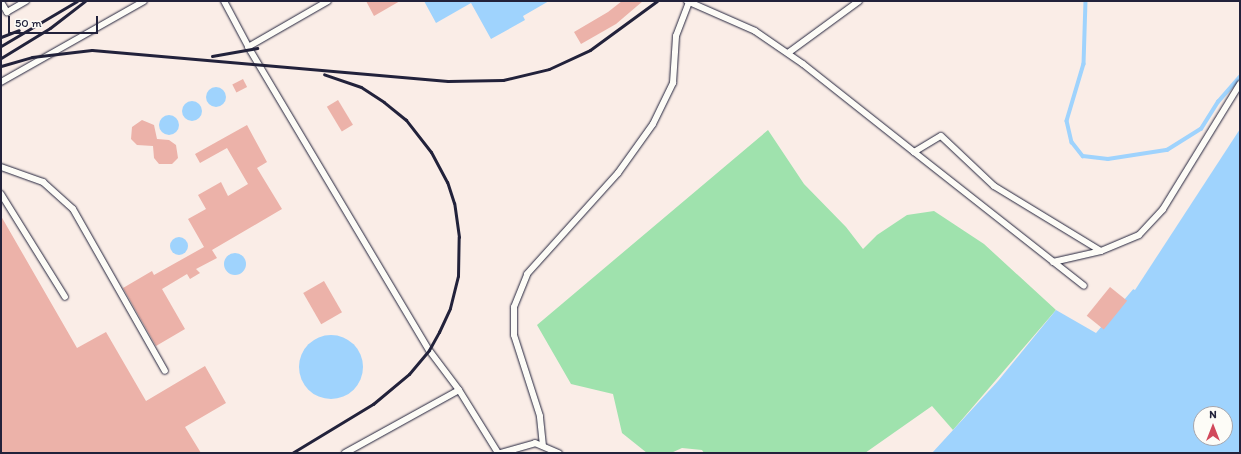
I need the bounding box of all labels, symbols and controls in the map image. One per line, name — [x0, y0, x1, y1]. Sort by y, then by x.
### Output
scale bar — [10, 8, 100, 34]
text: 50 m — [15, 16, 41, 30]
north arrow — [1193, 406, 1233, 446]
text: N — [1209, 408, 1217, 421]

